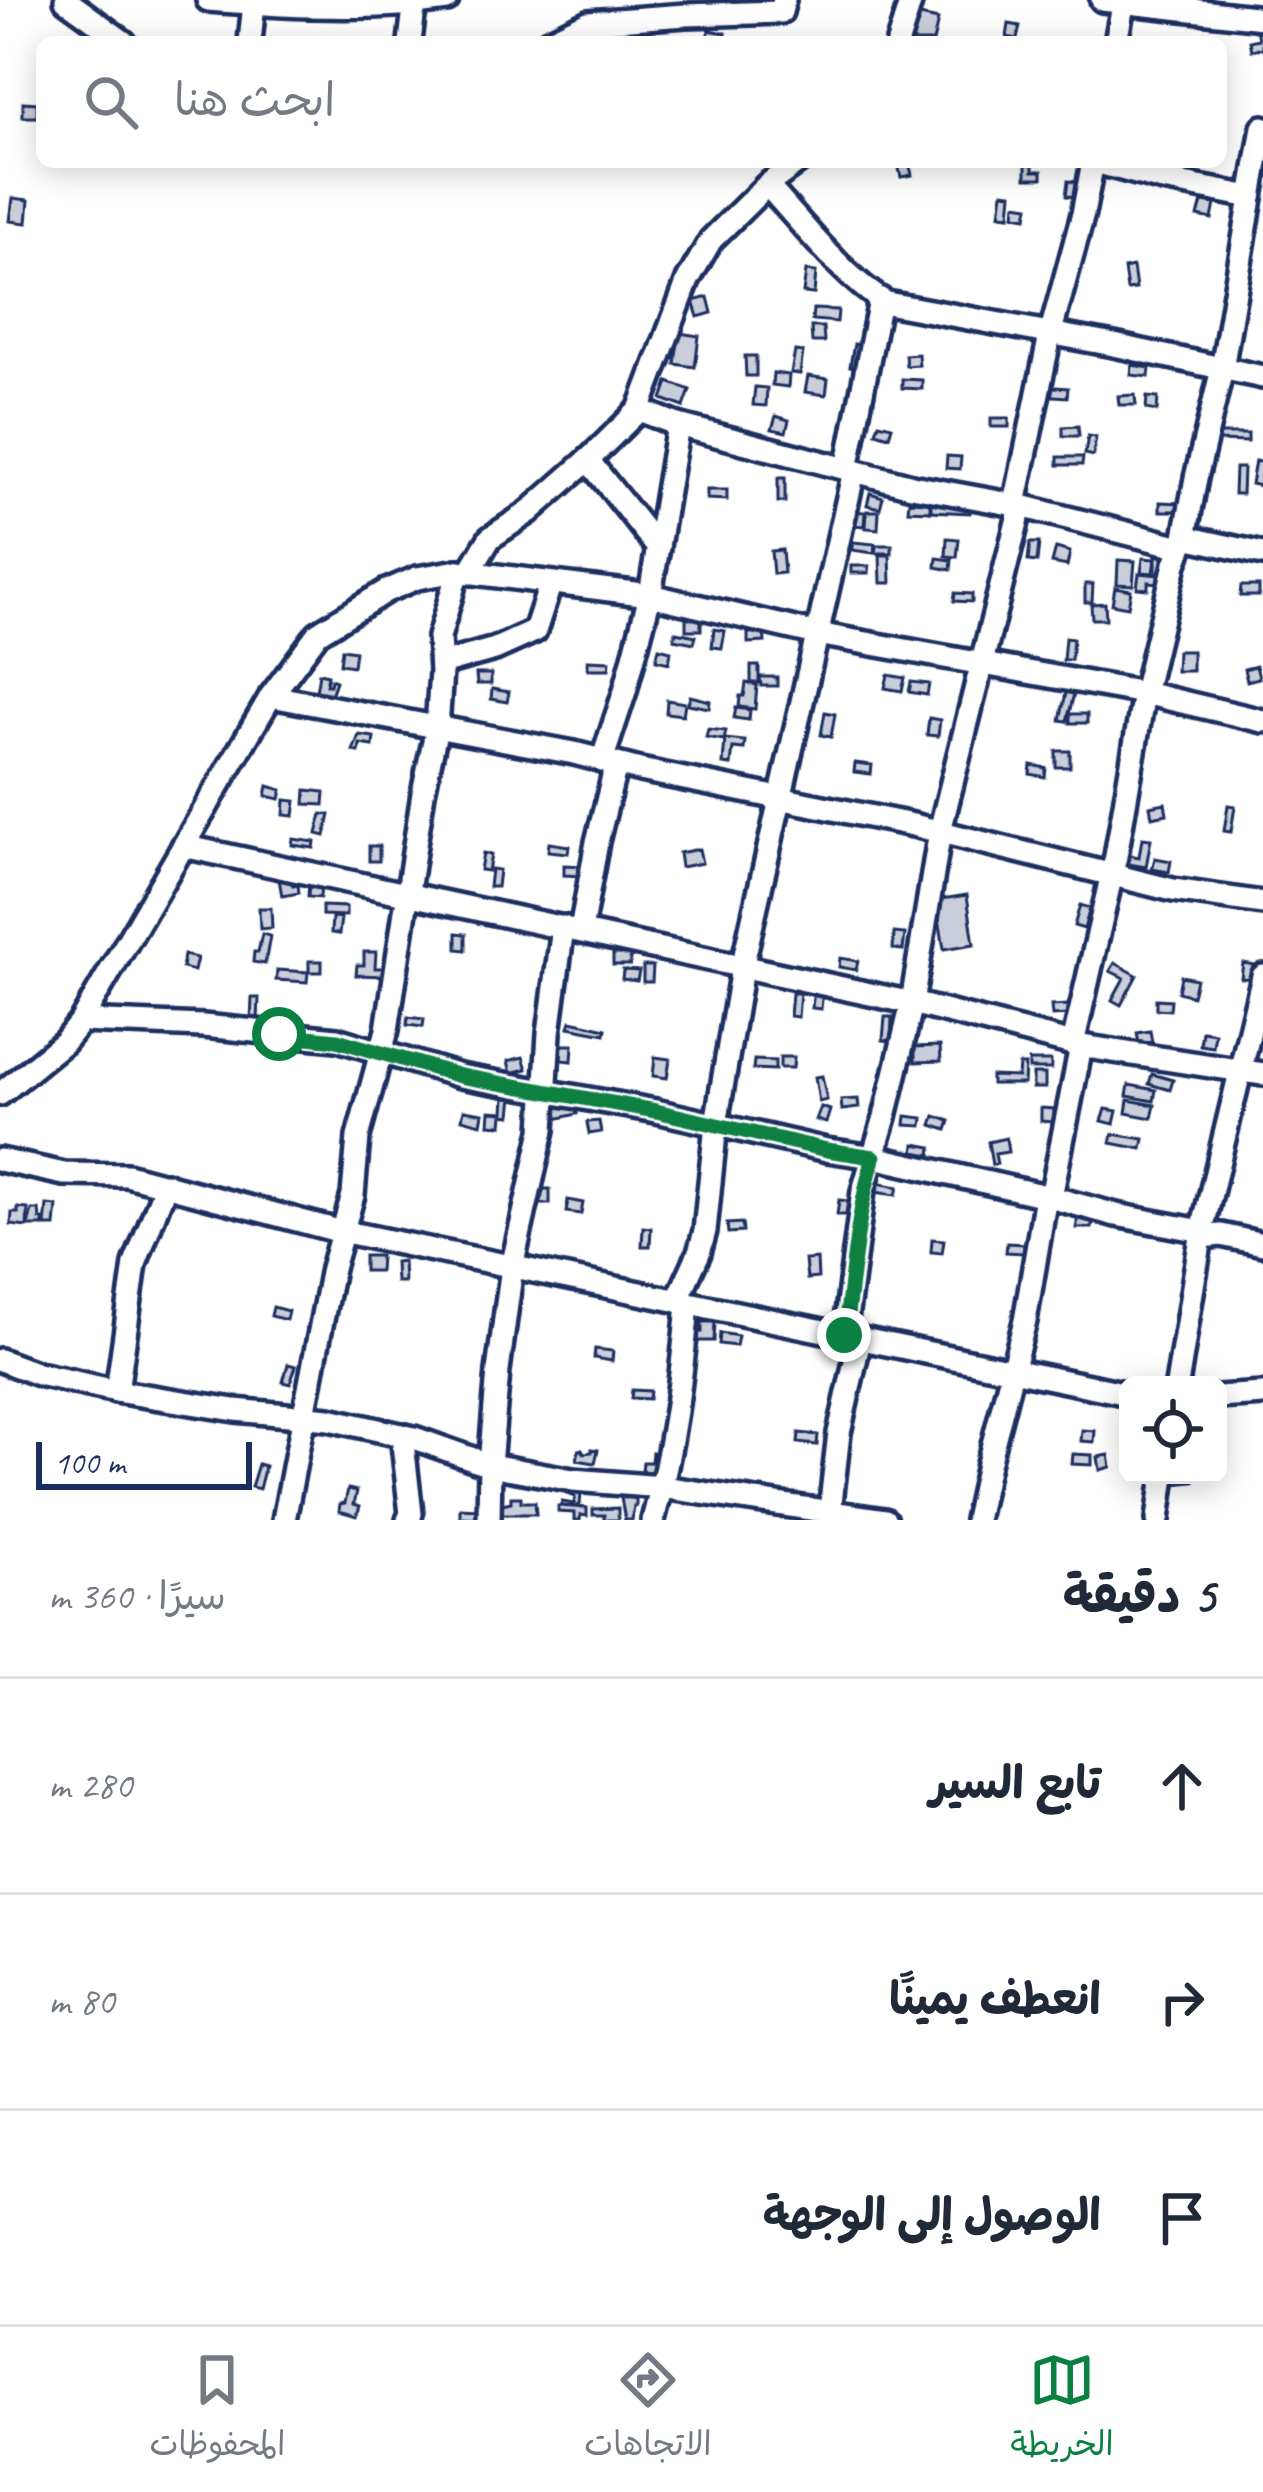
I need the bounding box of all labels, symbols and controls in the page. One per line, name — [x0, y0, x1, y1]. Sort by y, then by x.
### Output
search box — [36, 36, 1227, 168]
icon: search — [78, 69, 144, 135]
text: ابحث هنا — [174, 72, 335, 129]
route start — [252, 1007, 306, 1061]
route end — [817, 1308, 871, 1362]
map controls — [1119, 1376, 1227, 1484]
button: locate — [1119, 1376, 1227, 1484]
scale bar — [36, 1436, 252, 1489]
text: 100 m — [54, 1442, 125, 1484]
text: 5 دقيقة — [1063, 1563, 1215, 1627]
text: سيرًا · 360 m — [48, 1572, 226, 1621]
icon: ahead — [1149, 1753, 1215, 1819]
text: تابع السير — [930, 1755, 1101, 1812]
text: 280 m — [48, 1761, 132, 1810]
icon: right — [1149, 1969, 1215, 2035]
text: انعطف يمينًا — [889, 1971, 1101, 2028]
text: 80 m — [48, 1977, 114, 2026]
icon: arrive — [1149, 2185, 1215, 2251]
text: الوصول إلى الوجهة — [763, 2187, 1101, 2244]
tab: المحفوظات — [149, 2347, 285, 2473]
tab: الاتجاهات — [584, 2347, 712, 2473]
tab: الخريطة — [1011, 2347, 1114, 2473]

